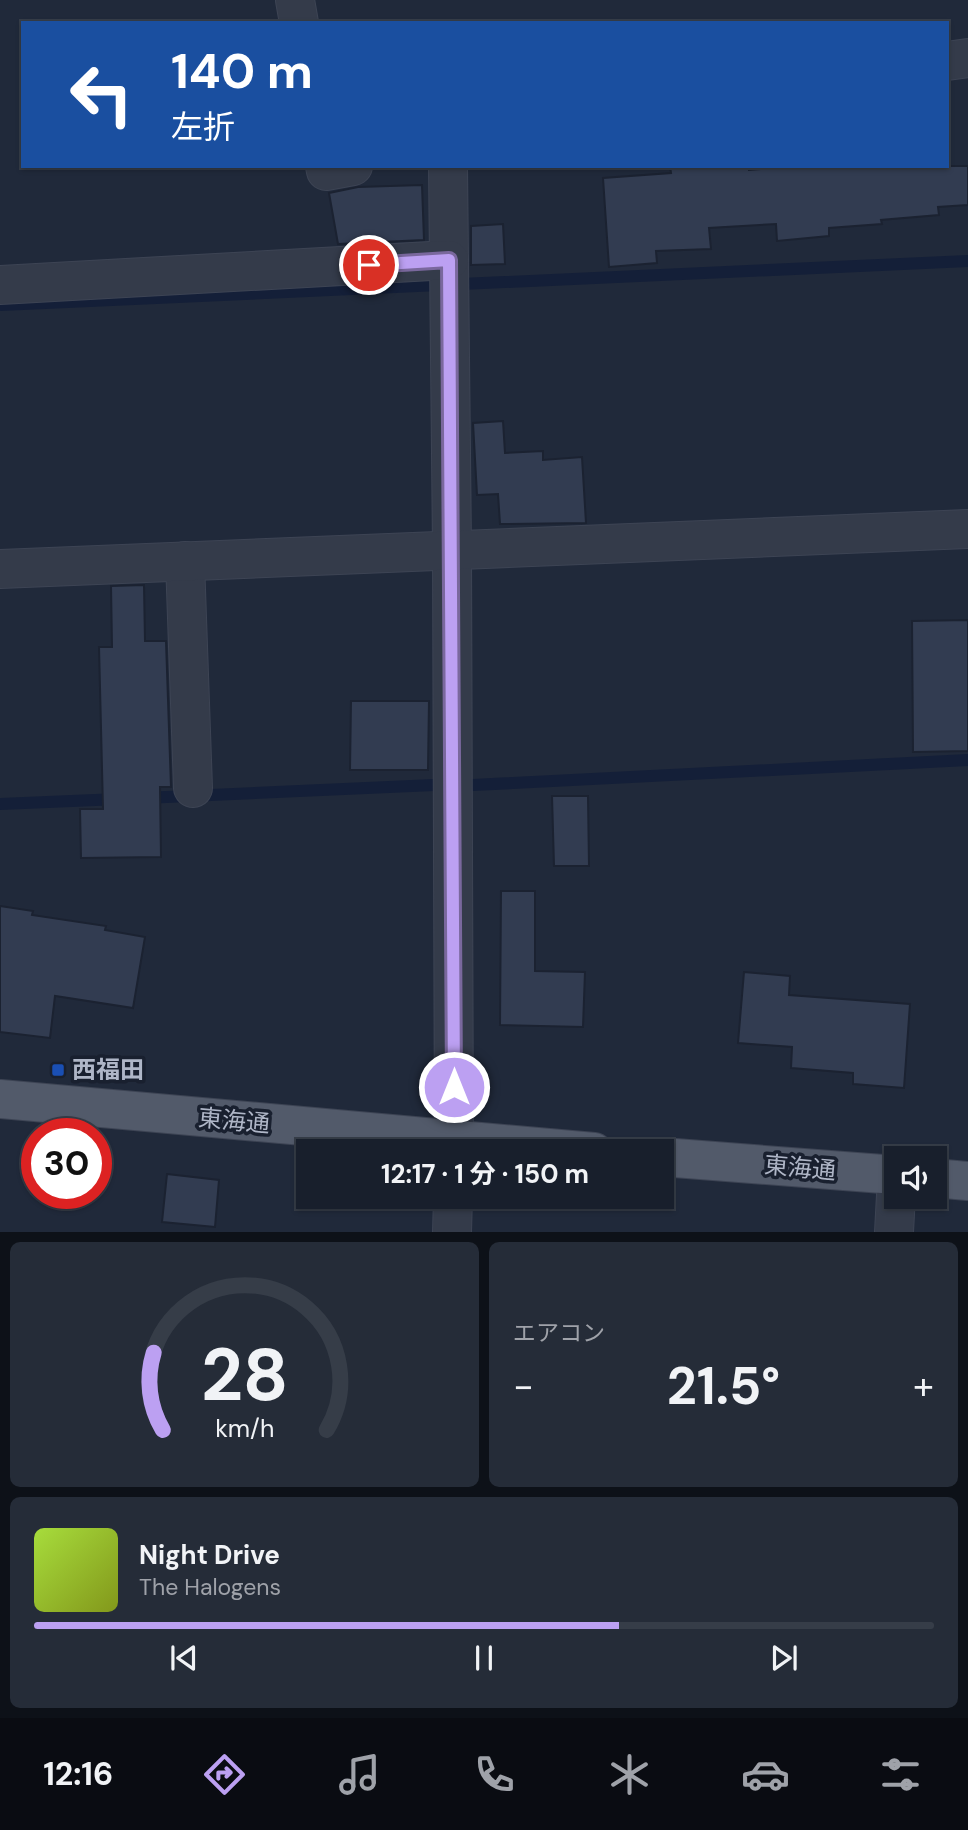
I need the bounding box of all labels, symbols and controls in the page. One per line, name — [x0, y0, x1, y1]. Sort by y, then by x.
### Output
text: 140 m — [171, 39, 313, 103]
icon: left — [56, 49, 147, 140]
text: 左折 — [171, 106, 235, 148]
pin — [339, 235, 399, 295]
icon: arrive — [350, 246, 388, 284]
position arrow — [417, 1050, 491, 1124]
place label: 西福田 — [72, 1054, 144, 1085]
marker: 西福田 — [50, 1062, 66, 1078]
street label: 東海通 — [197, 1102, 271, 1139]
speed limit sign: 30 — [21, 1118, 112, 1209]
map controls — [884, 1146, 947, 1209]
button: sound — [884, 1146, 947, 1209]
street label: 東海通 — [763, 1149, 837, 1186]
text: 12:17 · 1 分 · 150 m — [381, 1157, 589, 1191]
text: エアコン — [513, 1318, 605, 1348]
text: 28 — [201, 1329, 288, 1424]
text: 21.5° — [667, 1352, 780, 1420]
text: − — [513, 1361, 534, 1411]
text: + — [913, 1361, 934, 1411]
text: km/h — [215, 1412, 274, 1445]
text: Night Drive — [139, 1538, 280, 1572]
text: The Halogens — [139, 1572, 281, 1602]
icon: previous — [165, 1639, 203, 1677]
icon: pause — [465, 1639, 503, 1677]
icon: next — [765, 1639, 803, 1677]
icon: directions — [200, 1750, 249, 1799]
icon: music — [335, 1750, 384, 1799]
icon: phone — [470, 1750, 519, 1799]
icon: climate — [605, 1750, 654, 1799]
icon: car — [741, 1750, 790, 1799]
icon: filters — [876, 1750, 925, 1799]
text: 12:16 — [43, 1753, 113, 1795]

